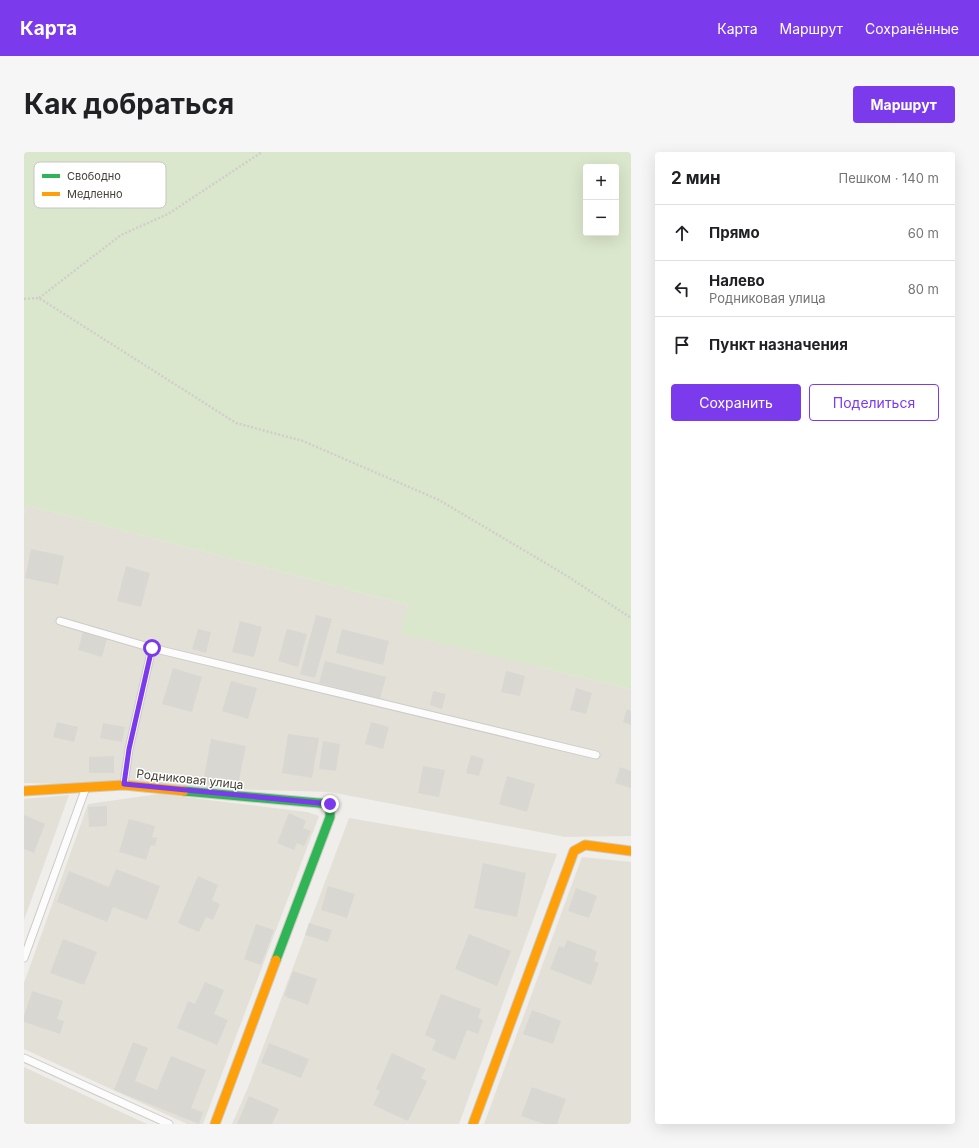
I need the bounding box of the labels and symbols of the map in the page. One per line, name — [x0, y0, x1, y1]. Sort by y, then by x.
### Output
legend — [34, 162, 166, 208]
text: Свободно — [67, 169, 121, 183]
text: Медленно — [67, 187, 123, 201]
route start — [143, 639, 161, 657]
street label: Родниковая улица — [136, 766, 244, 792]
route end — [321, 795, 339, 813]

